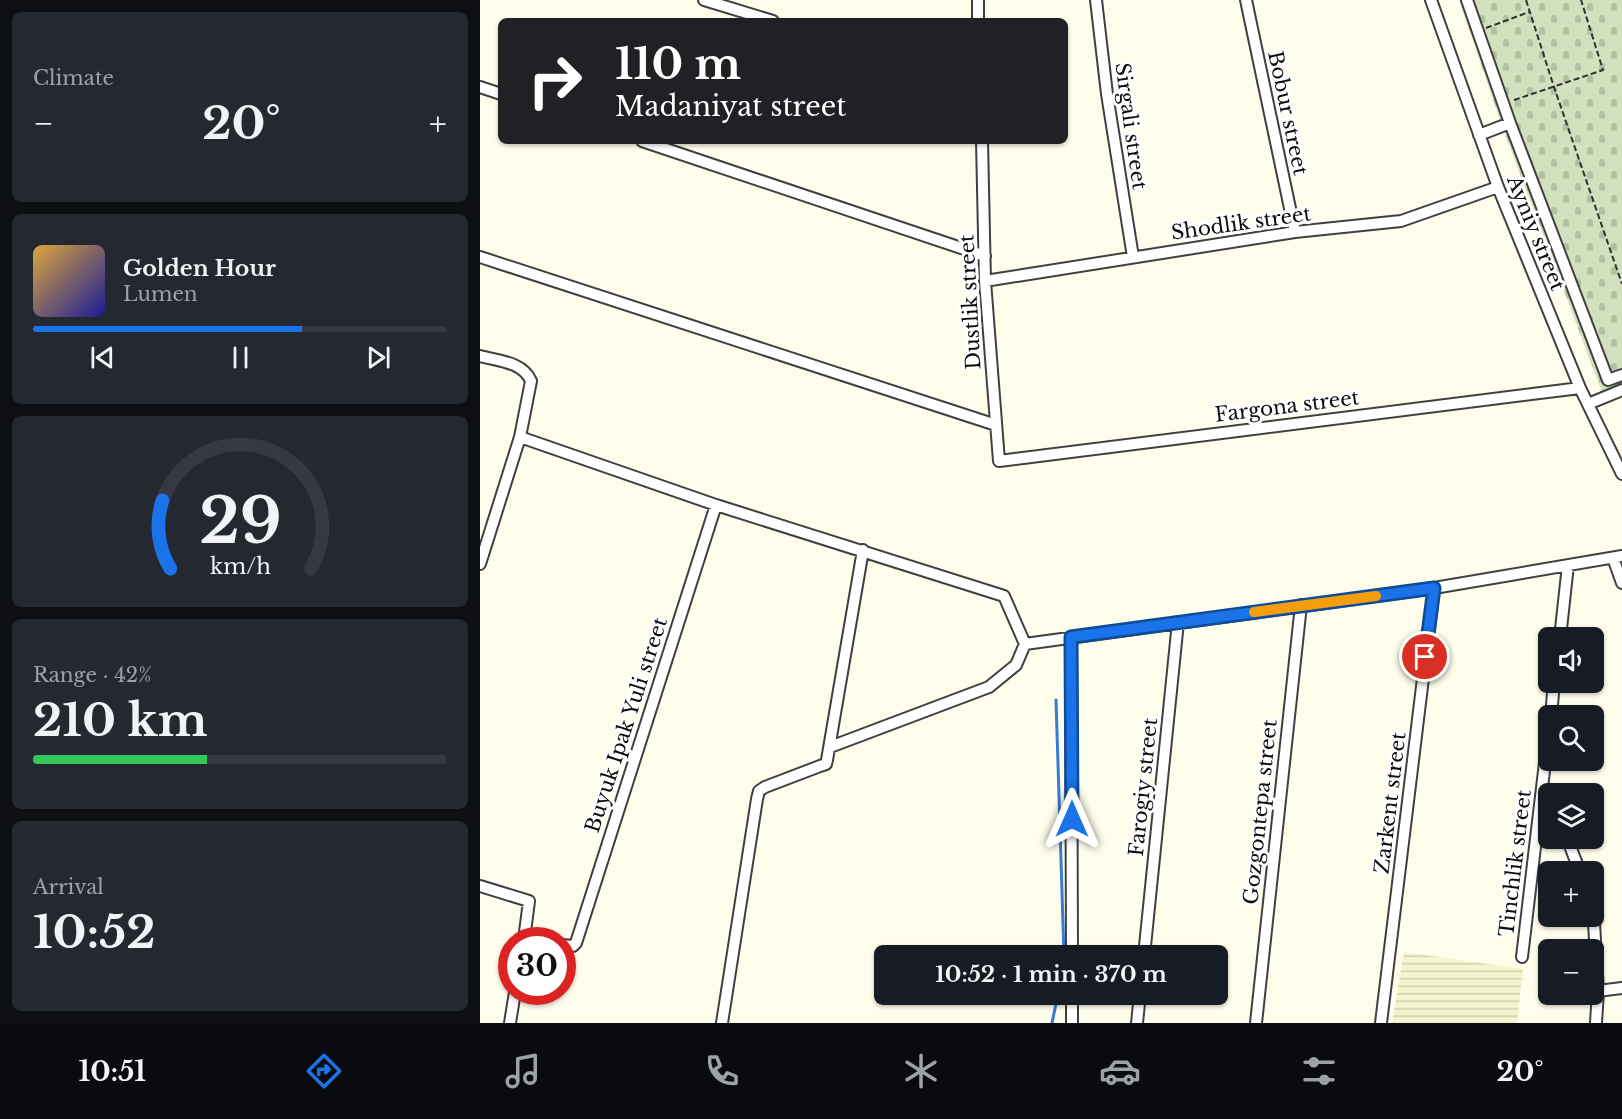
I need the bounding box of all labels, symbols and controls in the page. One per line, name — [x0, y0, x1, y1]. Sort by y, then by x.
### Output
text: 110 m — [615, 38, 741, 90]
icon: right — [516, 42, 594, 120]
street label: Bobur street — [1263, 49, 1313, 178]
street label: Sirgali street — [1110, 61, 1152, 191]
text: Climate — [33, 66, 114, 90]
text: Madaniyat street — [615, 90, 846, 123]
text: 20° — [202, 95, 281, 151]
text: − — [33, 103, 54, 144]
text: + — [429, 103, 447, 144]
street label: Ayniy street — [1502, 171, 1570, 294]
street label: Shodlik street — [1170, 201, 1313, 245]
street label: Dustlik street — [954, 233, 986, 370]
text: Golden Hour — [123, 255, 276, 282]
text: Lumen — [123, 282, 198, 306]
icon: previous — [86, 341, 119, 374]
icon: pause — [224, 341, 257, 374]
icon: next — [362, 341, 395, 374]
street label: Fargona street — [1214, 385, 1361, 427]
text: 29 — [199, 482, 281, 560]
text: km/h — [210, 553, 271, 580]
street label: Buyuk Ipak Yuli street — [580, 614, 672, 836]
map controls — [1538, 627, 1604, 1005]
button: sound — [1538, 627, 1604, 693]
pin — [1399, 631, 1450, 682]
icon: arrive — [1408, 640, 1441, 673]
text: Range · 42% — [33, 663, 152, 687]
text: 210 km — [33, 692, 208, 748]
button: search — [1538, 705, 1604, 771]
street label: Farogiy street — [1124, 716, 1162, 857]
street label: Gozgontepa street — [1238, 718, 1282, 906]
street label: Zarkent street — [1369, 730, 1411, 875]
button: layers — [1538, 783, 1604, 849]
position arrow — [1040, 787, 1104, 851]
street label: Tinchlik street — [1494, 788, 1536, 938]
button: + — [1538, 861, 1604, 927]
text: Arrival — [33, 875, 104, 899]
text: 10:52 — [33, 904, 155, 960]
speed limit sign: 30 — [498, 927, 576, 1005]
button: − — [1538, 939, 1604, 1005]
text: 10:52 · 1 min · 370 m — [935, 961, 1167, 988]
icon: directions — [303, 1050, 345, 1092]
icon: music — [502, 1050, 544, 1092]
icon: phone — [701, 1050, 743, 1092]
icon: climate — [900, 1050, 942, 1092]
icon: car — [1099, 1050, 1141, 1092]
icon: filters — [1298, 1050, 1340, 1092]
text: 10:51 — [78, 1055, 146, 1088]
text: 20° — [1496, 1055, 1543, 1088]

